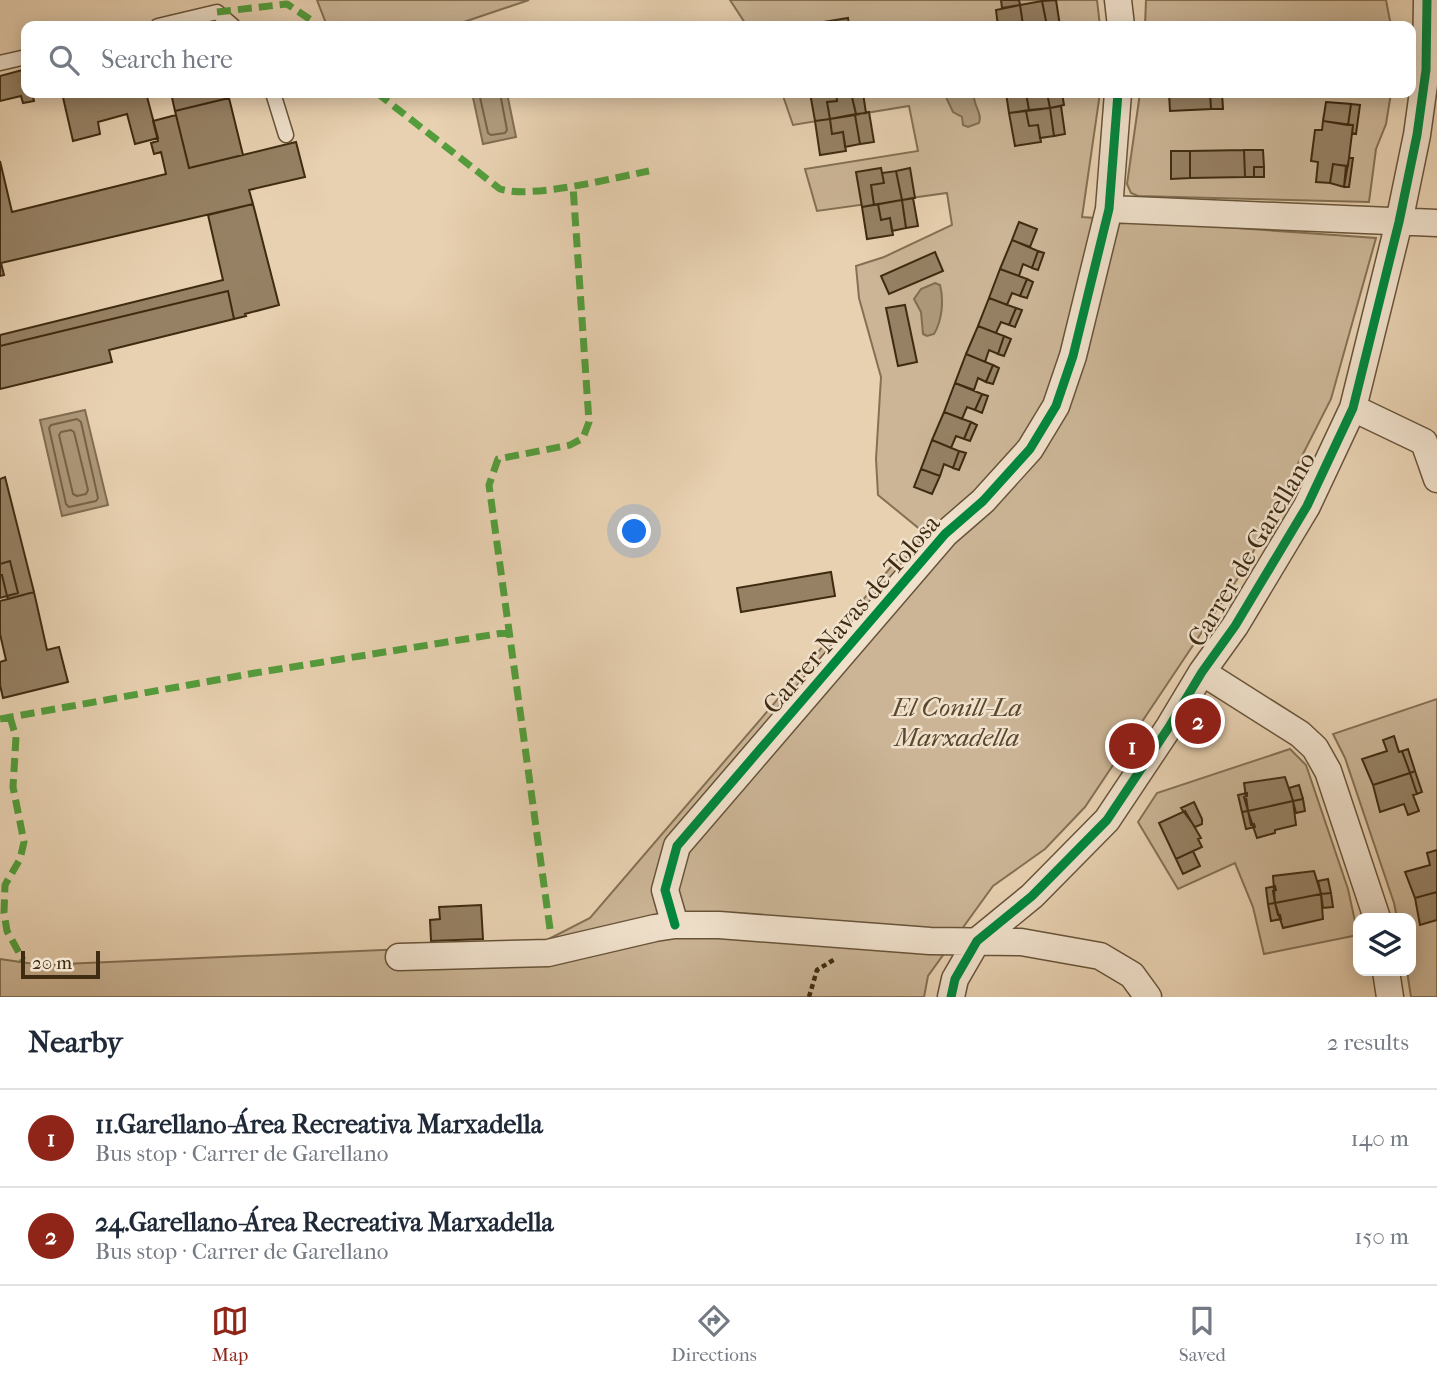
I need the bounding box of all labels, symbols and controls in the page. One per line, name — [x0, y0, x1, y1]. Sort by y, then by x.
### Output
search box — [21, 21, 1416, 98]
icon: search — [45, 41, 83, 79]
text: Search here — [101, 44, 233, 75]
street label: Carrer de Garellano — [1181, 446, 1322, 652]
street label: Carrer Navas de Tolosa — [756, 508, 947, 720]
your location — [617, 514, 651, 548]
park label: El Conill-La Marxadella — [890, 692, 1022, 753]
pin: 2 — [1175, 695, 1221, 747]
pin: 1 — [1109, 720, 1155, 772]
map controls — [1353, 913, 1416, 976]
button: layers — [1353, 913, 1416, 976]
scale bar — [21, 948, 100, 980]
text: 20 m — [32, 952, 72, 974]
text: Nearby — [28, 1025, 123, 1060]
text: 2 results — [1327, 1029, 1409, 1056]
text: 11.Garellano-Área Recreativa Marxadella — [95, 1109, 543, 1140]
text: 1 — [47, 1125, 55, 1152]
text: 140 m — [1350, 1125, 1409, 1152]
text: Bus stop · Carrer de Garellano — [95, 1140, 388, 1167]
text: 24.Garellano-Área Recreativa Marxadella — [95, 1207, 554, 1238]
text: 2 — [45, 1223, 57, 1250]
text: 150 m — [1354, 1223, 1409, 1250]
text: Bus stop · Carrer de Garellano — [95, 1238, 388, 1265]
tab: Map — [211, 1302, 249, 1366]
tab: Directions — [671, 1302, 757, 1366]
tab: Saved — [1179, 1302, 1226, 1366]

